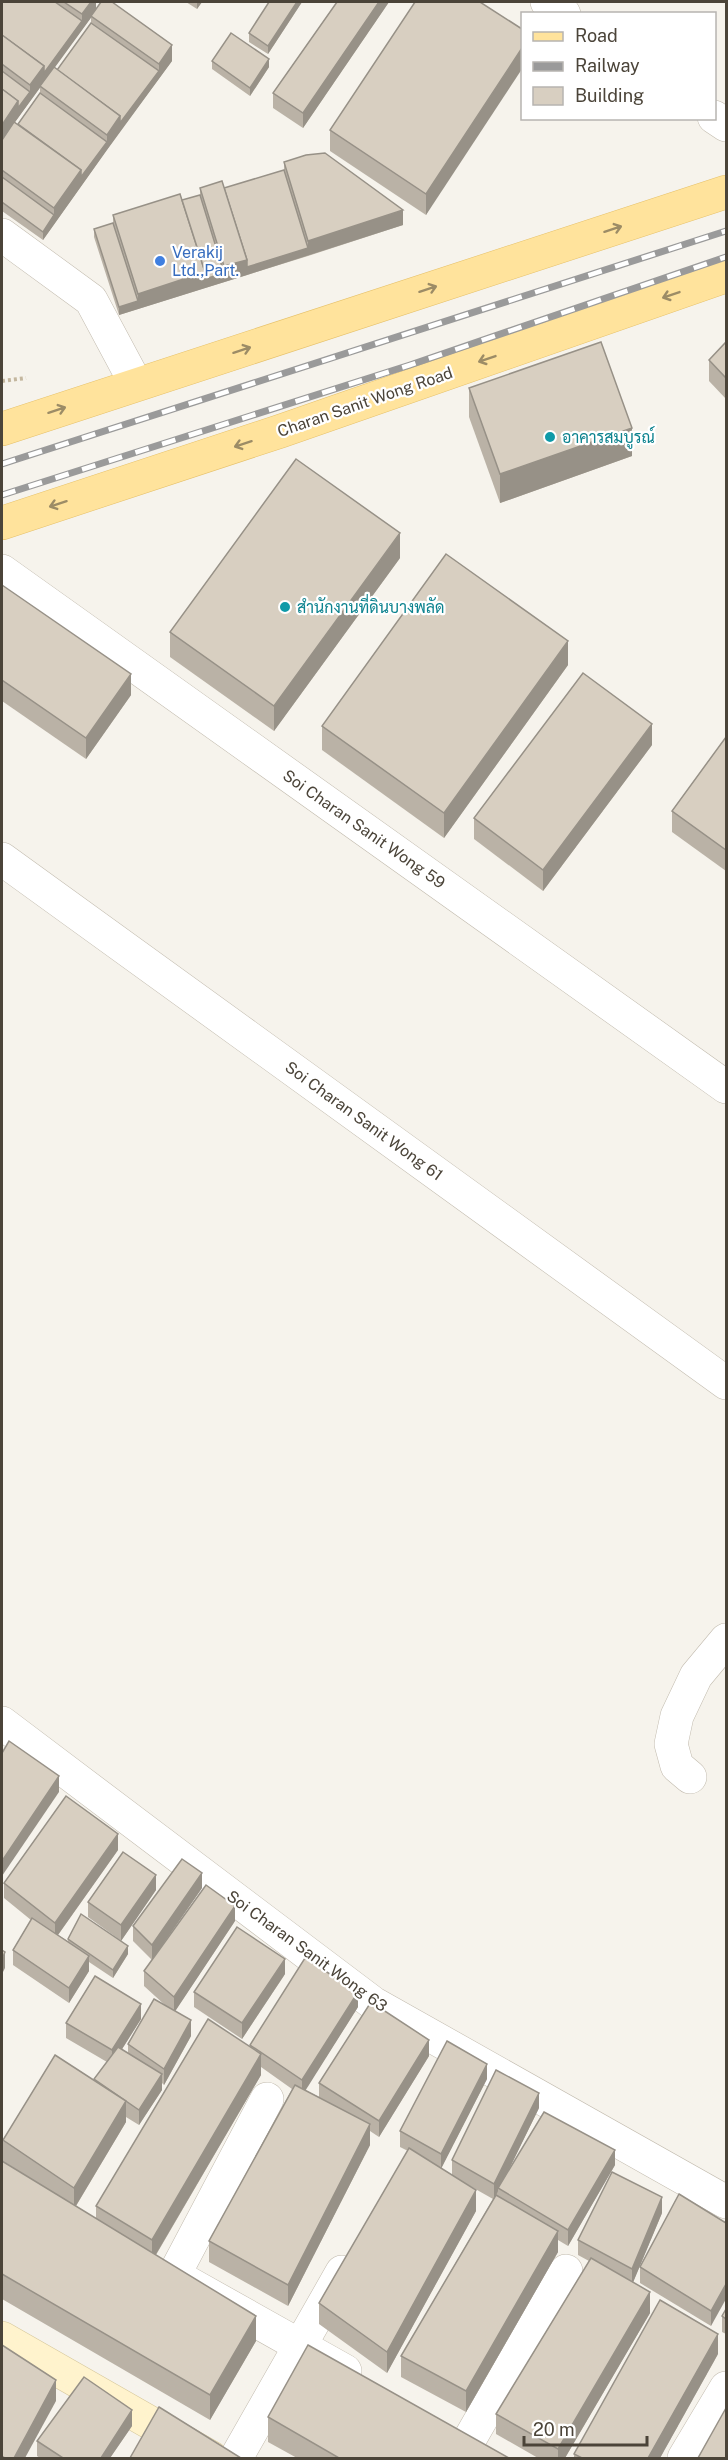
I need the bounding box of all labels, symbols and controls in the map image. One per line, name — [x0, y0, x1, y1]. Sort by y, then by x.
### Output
legend — [521, 12, 716, 120]
text: Road — [575, 25, 618, 46]
text: Railway — [575, 55, 640, 76]
text: Building — [575, 85, 644, 106]
one-way arrow — [603, 223, 622, 234]
place label: Verakij Ltd.,Part. — [172, 243, 239, 280]
marker: Verakij Ltd.,Part. — [153, 254, 167, 268]
one-way arrow — [418, 283, 437, 294]
one-way arrow — [662, 291, 681, 302]
one-way arrow — [232, 343, 251, 354]
one-way arrow — [478, 355, 497, 366]
street label: Charan Sanit Wong Road — [275, 363, 455, 441]
one-way arrow — [47, 404, 66, 415]
place label: อาคารสมบูรณ์ — [562, 425, 655, 449]
marker: อาคารสมบูรณ์ — [543, 430, 557, 444]
one-way arrow — [234, 439, 253, 450]
one-way arrow — [49, 500, 68, 511]
place label: สำนักงานที่ดินบางพลัด — [297, 593, 444, 617]
marker: สำนักงานที่ดินบางพลัด — [278, 600, 292, 614]
street label: Soi Charan Sanit Wong 59 — [279, 766, 449, 892]
street label: Soi Charan Sanit Wong 61 — [281, 1057, 447, 1185]
street label: Soi Charan Sanit Wong 63 — [223, 1886, 391, 2016]
scale bar — [524, 2409, 647, 2447]
text: 20 m — [533, 2419, 575, 2440]

